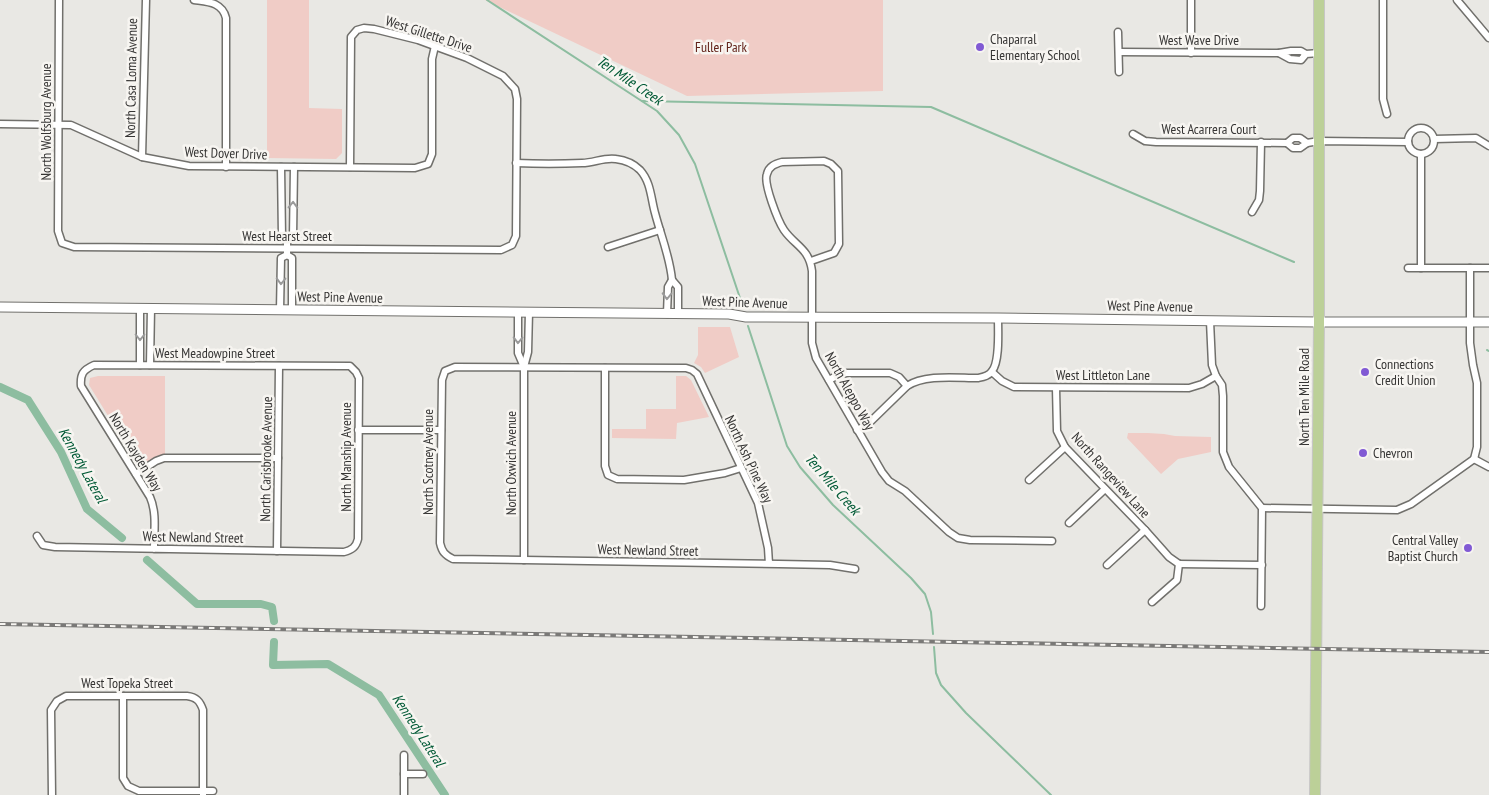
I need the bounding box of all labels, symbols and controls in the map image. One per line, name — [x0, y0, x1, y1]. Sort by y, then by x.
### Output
street label: West Gillette Drive — [383, 11, 475, 57]
street label: North Casa Loma Avenue — [121, 18, 141, 138]
place label: Chaparral Elementary School — [990, 30, 1080, 64]
street label: West Wave Drive — [1159, 31, 1239, 49]
park label: Fuller Park — [695, 38, 747, 56]
marker: Chaparral Elementary School — [974, 41, 986, 53]
water label: Ten Mile Creek — [593, 51, 668, 110]
street label: North Wolfsburg Avenue — [37, 63, 55, 181]
street label: West Acarrera Court — [1162, 120, 1257, 138]
street label: West Dover Drive — [184, 143, 268, 163]
one-way arrow — [288, 201, 298, 209]
street label: West Hearst Street — [242, 227, 332, 245]
one-way arrow — [276, 277, 286, 285]
street label: West Pine Avenue — [297, 287, 383, 307]
one-way arrow — [662, 292, 673, 300]
street label: West Pine Avenue — [702, 292, 788, 312]
street label: West Pine Avenue — [1107, 296, 1193, 316]
one-way arrow — [135, 333, 145, 341]
one-way arrow — [513, 336, 523, 344]
street label: West Meadowpine Street — [155, 344, 275, 362]
street label: North Ten Mile Road — [1295, 348, 1313, 446]
street label: North Aleppo Way — [821, 349, 879, 434]
place label: Connections Credit Union — [1375, 355, 1435, 389]
street label: West Littleton Lane — [1056, 366, 1150, 384]
marker: Connections Credit Union — [1359, 366, 1371, 378]
street label: North Carisbrooke Avenue — [256, 396, 276, 522]
street label: North Manship Avenue — [337, 402, 355, 512]
street label: North Kayden Way — [105, 409, 167, 495]
street label: North Scotney Avenue — [419, 409, 437, 515]
street label: North Oxwich Avenue — [502, 411, 520, 515]
street label: North Ash Pine Way — [721, 412, 777, 506]
water label: Kennedy Lateral — [55, 424, 112, 507]
street label: North Rangeview Lane — [1068, 428, 1154, 522]
place label: Chevron — [1373, 444, 1413, 462]
marker: Chevron — [1357, 447, 1369, 459]
water label: Ten Mile Creek — [801, 449, 866, 520]
street label: West Newland Street — [142, 527, 244, 547]
place label: Central Valley Baptist Church — [1388, 531, 1459, 565]
street label: West Newland Street — [597, 540, 699, 560]
marker: Central Valley Baptist Church — [1462, 542, 1474, 554]
street label: West Topeka Street — [81, 674, 173, 692]
water label: Kennedy Lateral — [388, 690, 450, 771]

